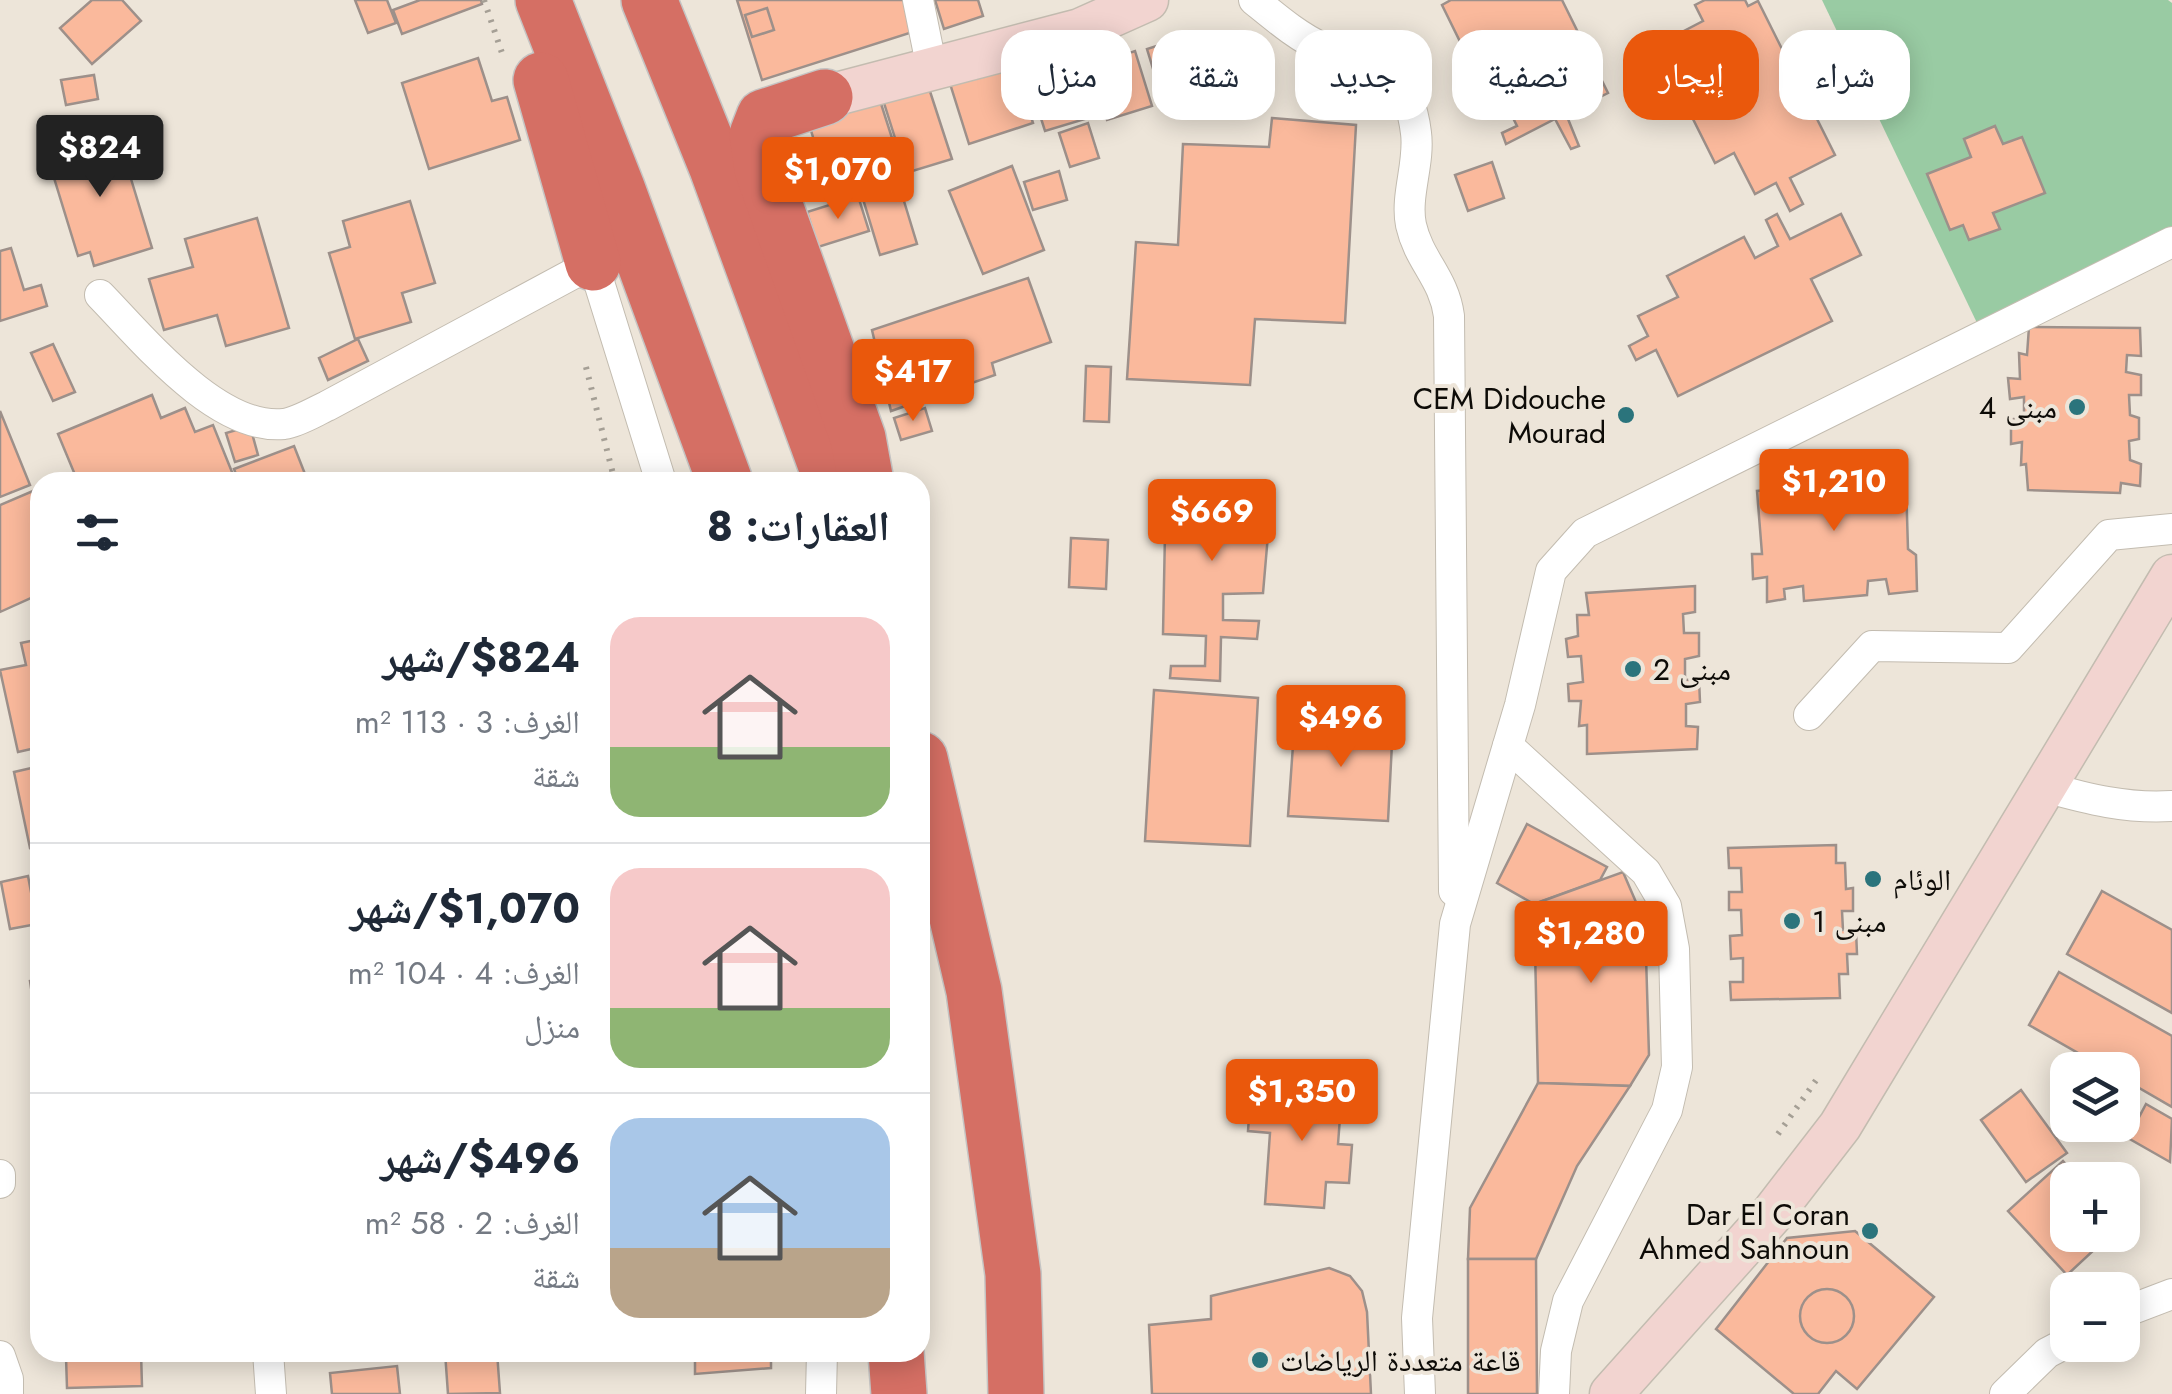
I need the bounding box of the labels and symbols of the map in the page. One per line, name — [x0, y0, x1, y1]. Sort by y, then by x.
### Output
pin: $824 — [41, 115, 159, 200]
pin: $1,070 — [757, 137, 919, 222]
pin: $417 — [854, 339, 972, 424]
place label: CEM Didouche Mourad — [1413, 377, 1606, 454]
place label: مبنى 4 — [1979, 386, 2057, 429]
marker: مبنى 4 — [2066, 396, 2088, 418]
marker: CEM Didouche Mourad — [1615, 404, 1637, 426]
pin: $1,210 — [1753, 449, 1915, 534]
pin: $669 — [1153, 479, 1271, 564]
place label: مبنى 2 — [1653, 648, 1731, 691]
marker: مبنى 2 — [1622, 658, 1644, 680]
pin: $496 — [1282, 685, 1400, 770]
place label: الوئام — [1893, 858, 1951, 901]
marker: الوئام — [1862, 868, 1884, 890]
place label: مبنى 1 — [1812, 900, 1886, 943]
pin: $1,280 — [1510, 901, 1672, 986]
marker: مبنى 1 — [1781, 910, 1803, 932]
pin: $1,350 — [1221, 1059, 1383, 1144]
place label: Dar El Coran Ahmed Sahnoun — [1639, 1193, 1850, 1270]
marker: Dar El Coran Ahmed Sahnoun — [1859, 1220, 1881, 1242]
place label: قاعة متعددة الرياضات — [1280, 1339, 1521, 1382]
marker: قاعة متعددة الرياضات — [1249, 1349, 1271, 1371]

